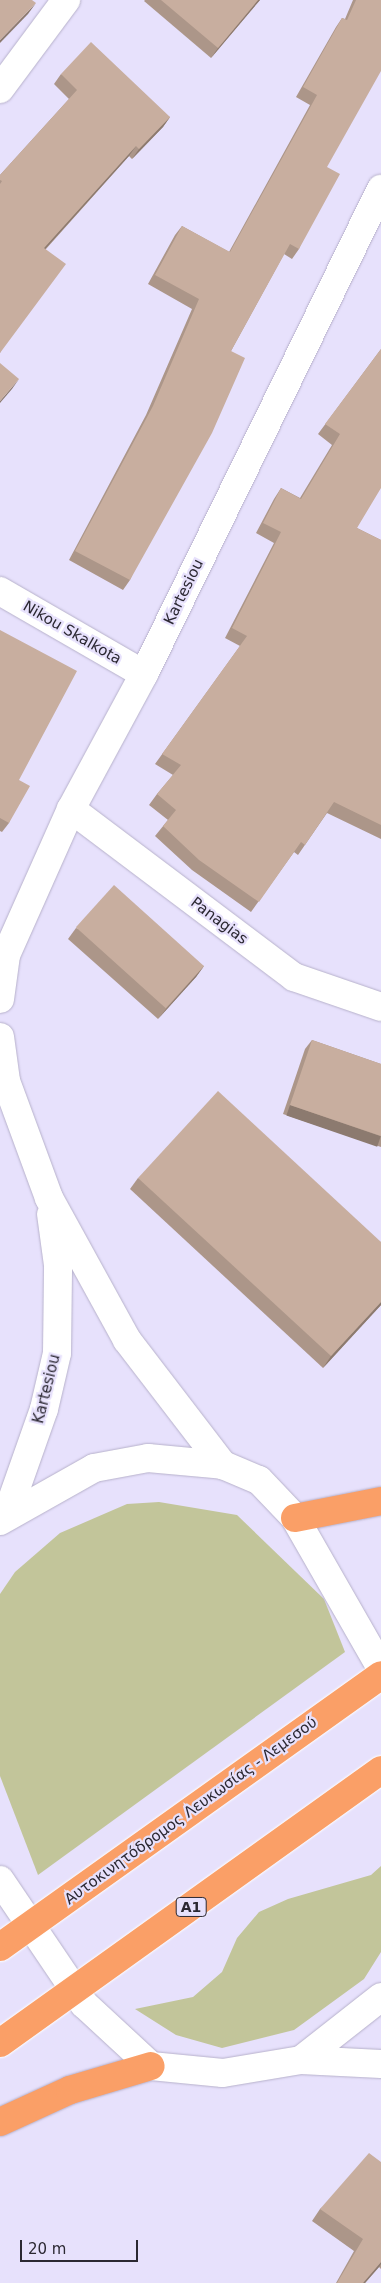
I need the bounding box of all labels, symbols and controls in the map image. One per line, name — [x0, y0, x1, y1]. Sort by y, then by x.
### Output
street label: Kartesiou — [160, 556, 208, 628]
street label: Nikou Skalkota — [20, 598, 124, 668]
street label: Panagias — [187, 894, 251, 948]
street label: Kartesiou — [30, 1353, 64, 1425]
street label: Αυτοκινητόδρομος Λευκωσίας - Λεμεσού — [61, 1713, 321, 1909]
road number: A1 — [175, 1895, 207, 1918]
scale bar — [22, 2230, 140, 2262]
text: 20 m — [28, 2240, 66, 2258]

